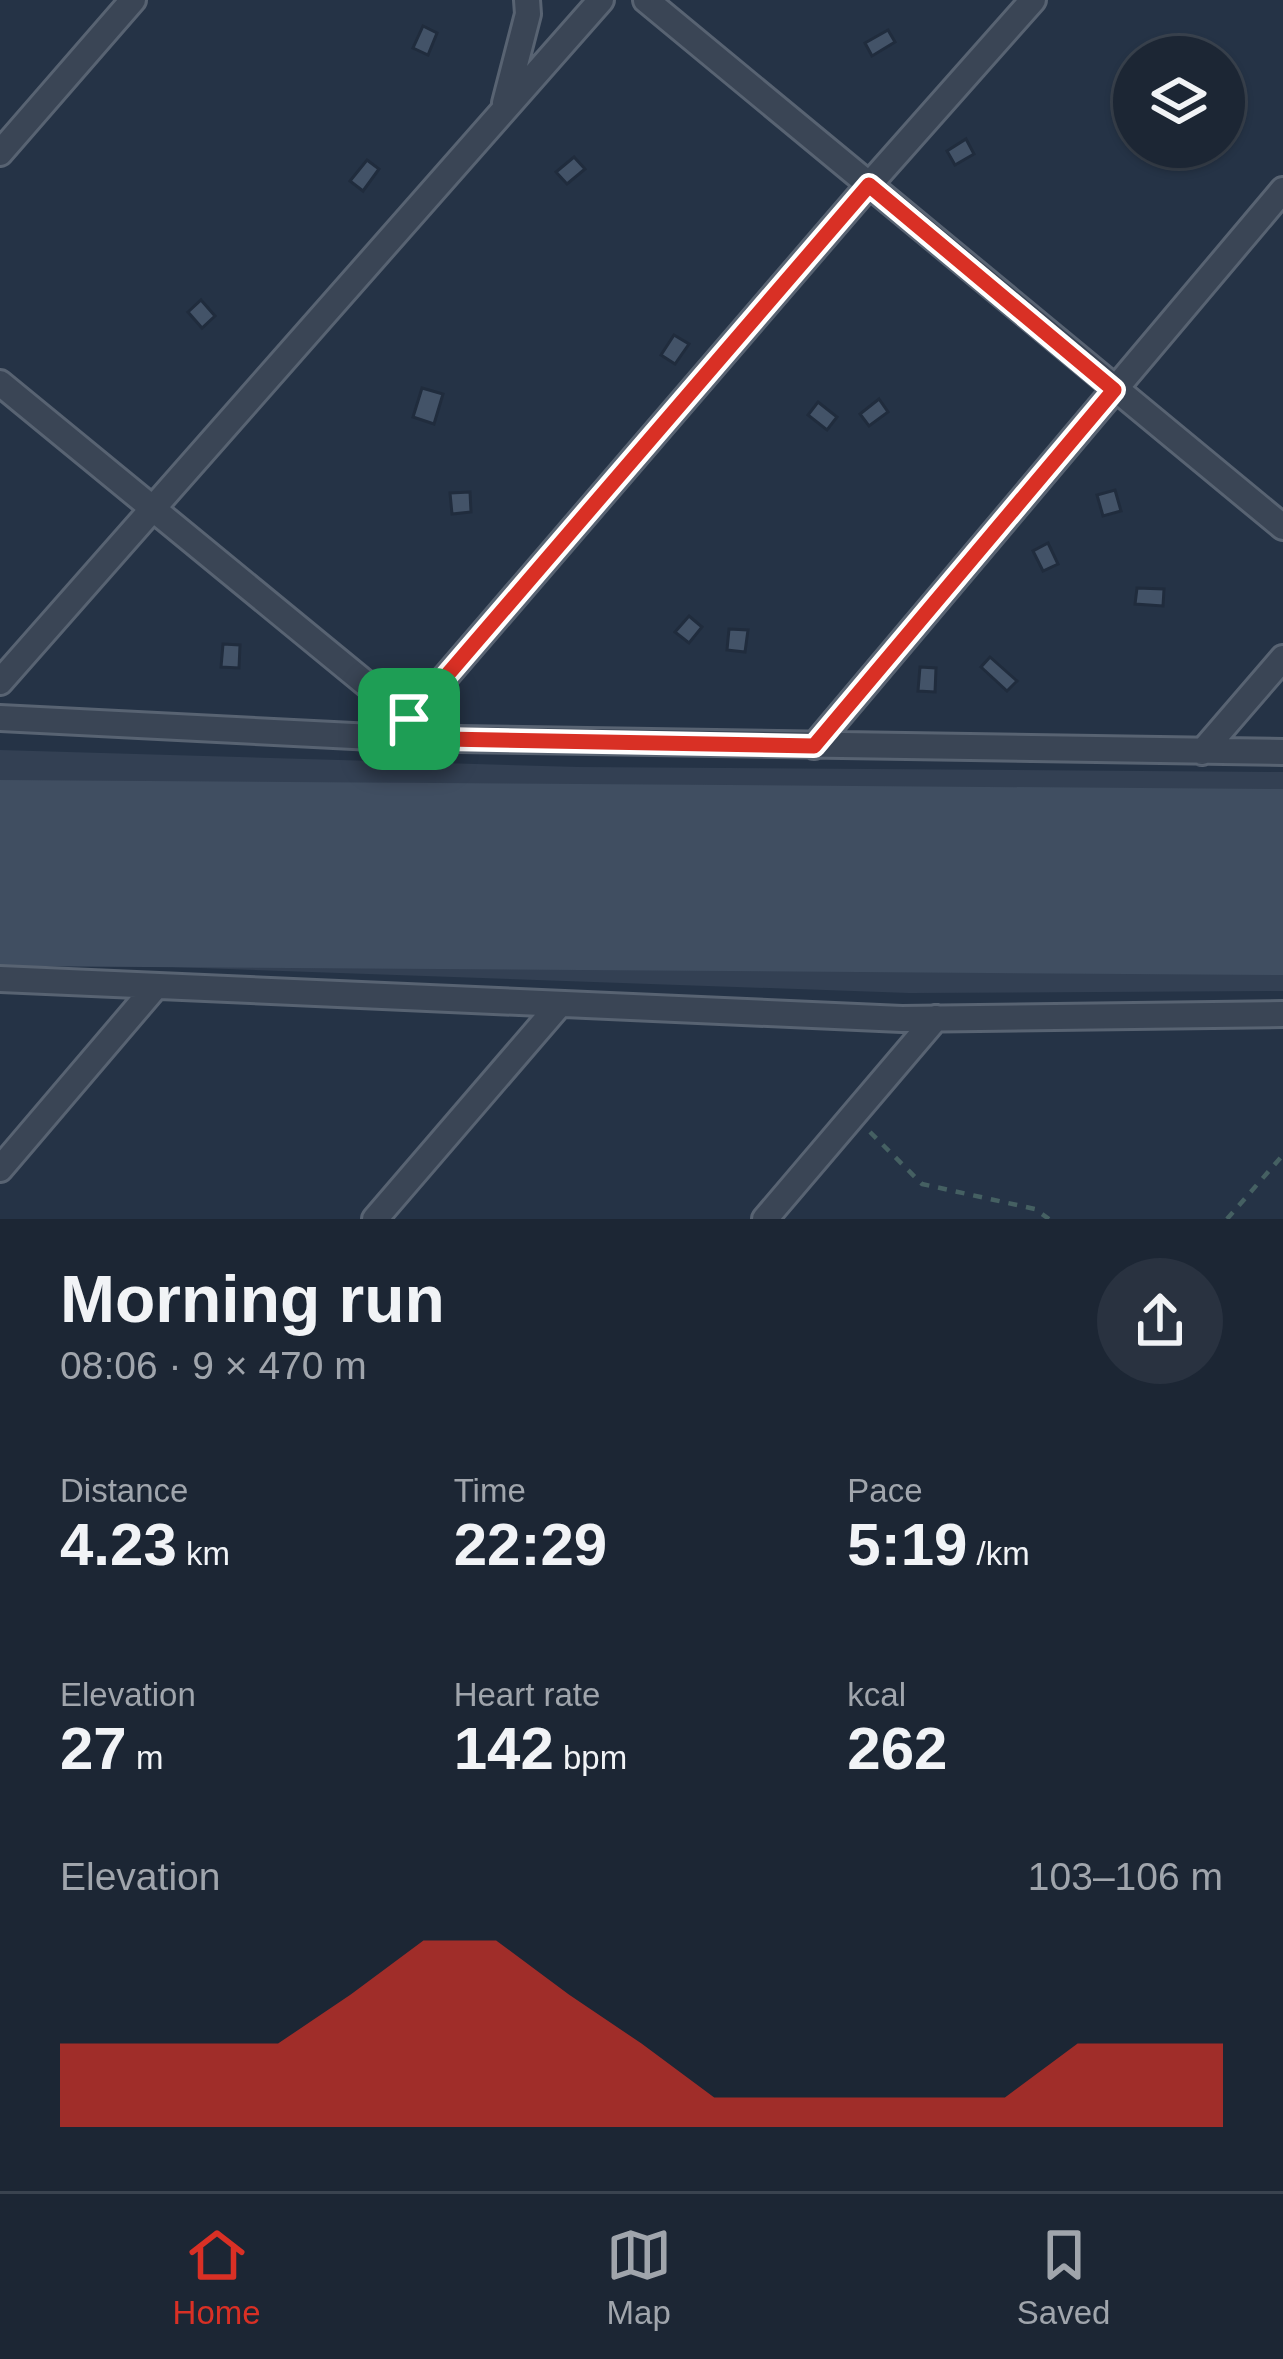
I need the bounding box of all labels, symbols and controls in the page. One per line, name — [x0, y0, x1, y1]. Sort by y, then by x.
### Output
map controls — [1113, 36, 1245, 168]
button: layers — [1113, 36, 1245, 168]
pin — [358, 668, 460, 770]
icon: arrive — [376, 686, 442, 752]
button: share — [1097, 1258, 1223, 1384]
text: Morning run — [60, 1262, 445, 1336]
text: 08:06 · 9 × 470 m — [60, 1344, 367, 1387]
text: Distance — [60, 1472, 188, 1509]
text: Time — [454, 1472, 526, 1509]
text: Pace — [847, 1472, 923, 1509]
text: 4.23 — [60, 1511, 177, 1578]
text: 22:29 — [454, 1511, 607, 1578]
text: 5:19 — [847, 1511, 967, 1578]
text: km — [177, 1535, 230, 1572]
text: /km — [967, 1535, 1030, 1572]
text: Elevation — [60, 1676, 196, 1713]
text: Heart rate — [454, 1676, 600, 1713]
text: kcal — [847, 1676, 906, 1713]
text: 27 — [60, 1715, 127, 1782]
text: 142 — [454, 1715, 554, 1782]
text: 262 — [847, 1715, 947, 1782]
text: m — [127, 1739, 163, 1776]
text: bpm — [554, 1739, 627, 1776]
text: Elevation — [60, 1855, 220, 1898]
text: 103–106 m — [1028, 1855, 1223, 1898]
tab: Home — [173, 2222, 261, 2332]
tab: Map — [606, 2222, 672, 2332]
tab: Saved — [1017, 2222, 1110, 2332]

